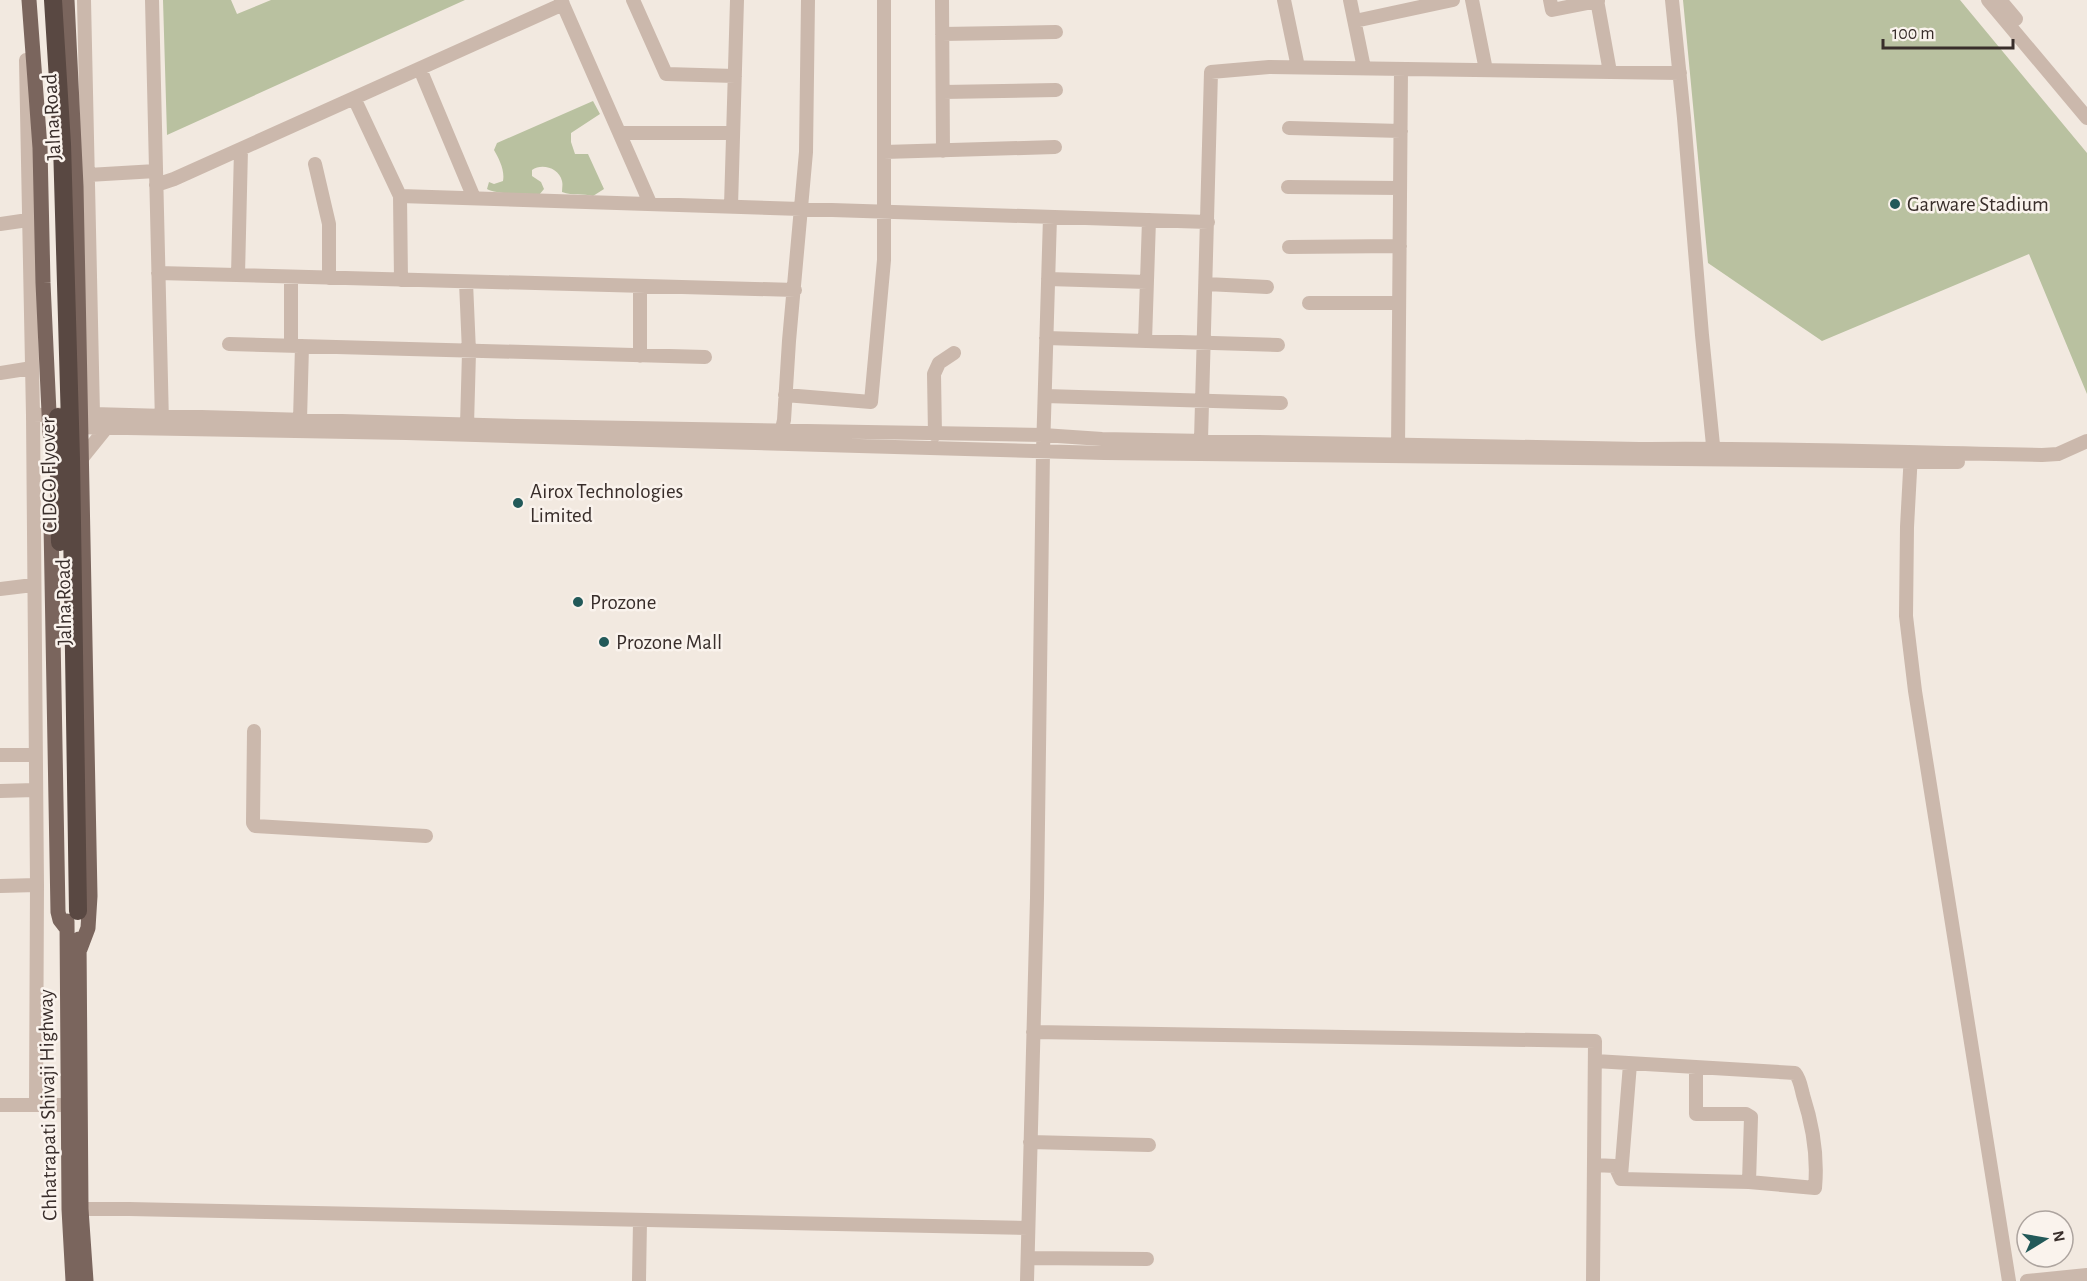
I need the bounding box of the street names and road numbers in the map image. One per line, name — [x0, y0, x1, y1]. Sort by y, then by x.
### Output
street label: Jalna Road — [39, 73, 65, 161]
street label: CIDCO Flyover — [37, 417, 61, 533]
street label: Jalna Road — [53, 558, 75, 646]
street label: Chhatrapati Shivaji Highway — [35, 989, 61, 1221]

